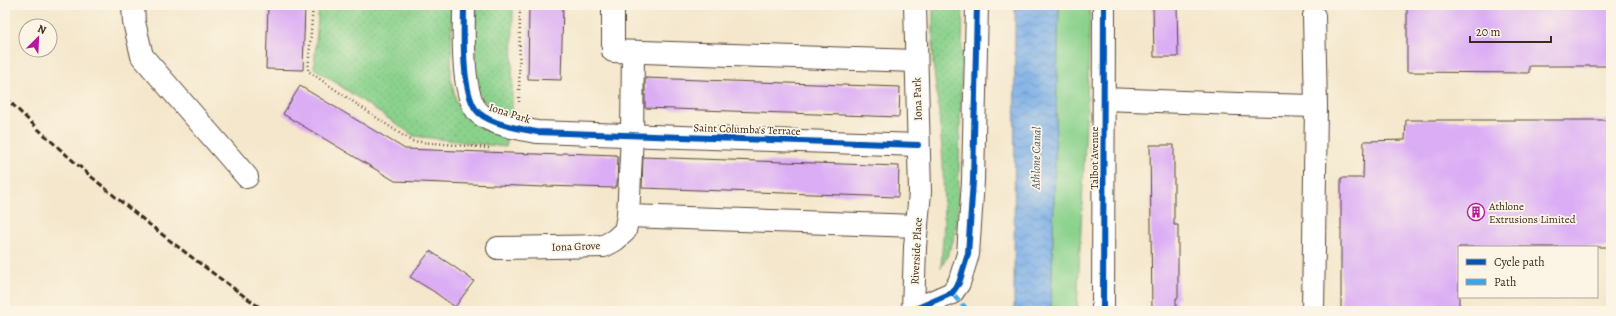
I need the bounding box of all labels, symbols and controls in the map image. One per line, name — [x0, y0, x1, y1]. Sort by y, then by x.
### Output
north arrow — [18, 18, 58, 58]
scale bar — [1470, 18, 1551, 44]
text: N — [35, 21, 49, 38]
text: 20 m — [1476, 24, 1500, 40]
street label: Iona Park — [909, 77, 926, 121]
street label: Iona Park — [487, 100, 533, 127]
street label: Saint Columba's Terrace — [693, 120, 801, 139]
water label: Athlone Canal — [1027, 126, 1045, 191]
street label: Talbot Avenue — [1087, 126, 1102, 189]
place label: Athlone Extrusions Limited — [1488, 199, 1576, 227]
building icon: Athlone Extrusions Limited — [1466, 202, 1486, 222]
street label: Riverside Place — [907, 217, 926, 285]
street label: Iona Grove — [551, 238, 601, 255]
legend — [1458, 246, 1598, 298]
text: Cycle path — [1494, 254, 1545, 270]
text: Path — [1494, 274, 1517, 290]

